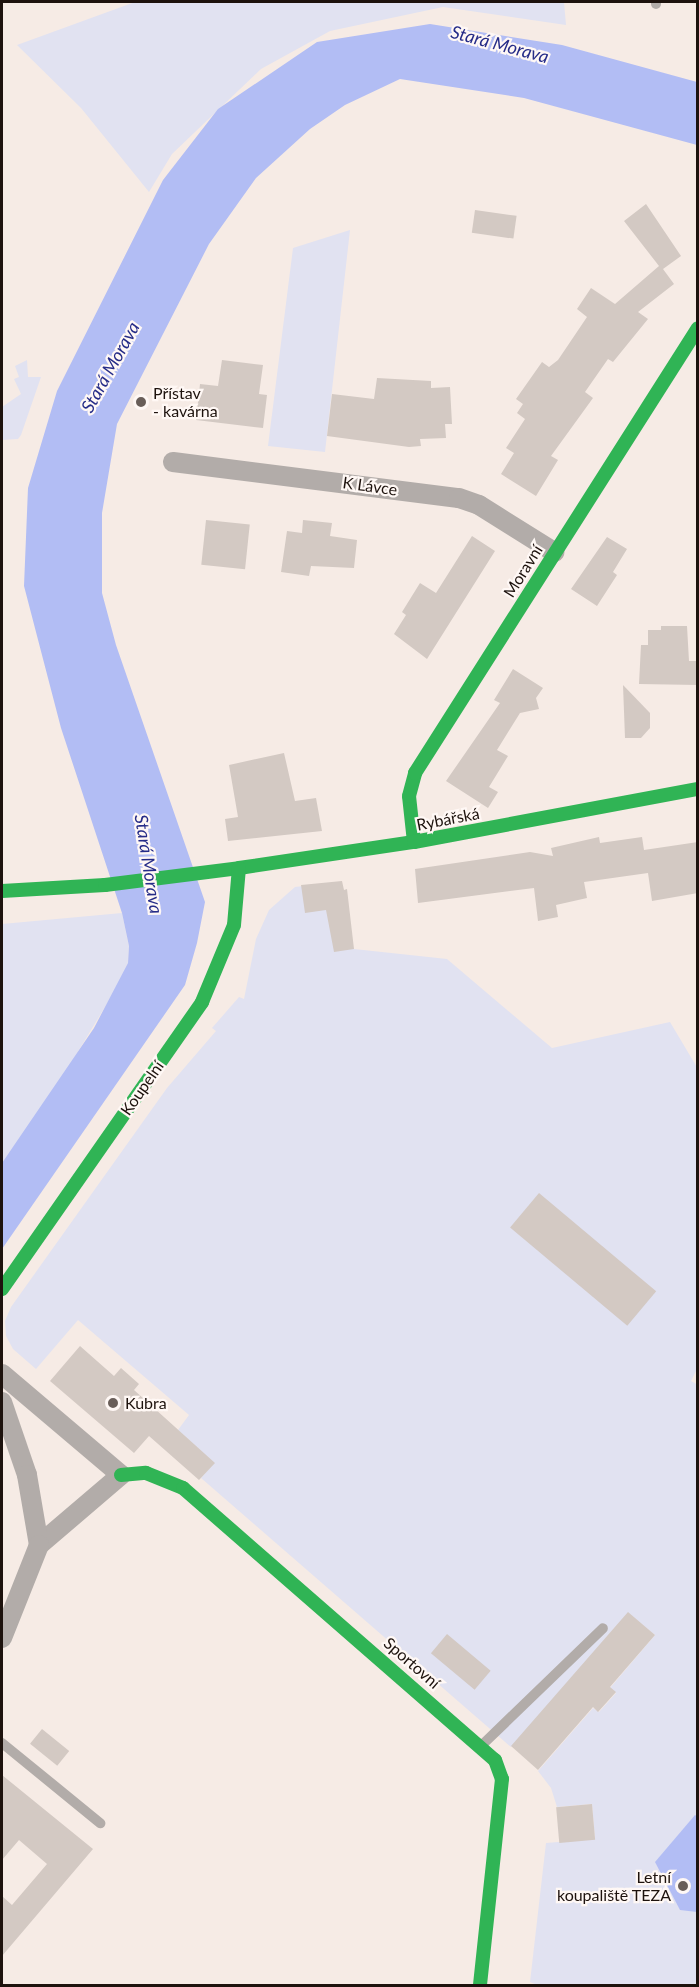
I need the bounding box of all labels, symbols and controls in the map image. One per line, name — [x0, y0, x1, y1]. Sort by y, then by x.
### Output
water label: Stará Morava — [449, 21, 551, 67]
water label: Stará Morava — [76, 318, 144, 416]
place label: Přístav - kavárna — [153, 383, 218, 421]
marker: Přístav - kavárna — [134, 395, 148, 409]
street label: K Lávce — [342, 473, 398, 499]
street label: Moravní — [499, 541, 547, 601]
street label: Rybářská — [415, 803, 481, 835]
water label: Stará Morava — [130, 813, 168, 915]
street label: Koupelní — [116, 1057, 168, 1119]
place label: Kubra — [125, 1393, 167, 1413]
marker: Kubra — [106, 1396, 120, 1410]
street label: Sportovní — [380, 1633, 444, 1693]
place label: Letní koupaliště TEZA — [556, 1867, 671, 1905]
marker: Letní koupaliště TEZA — [676, 1879, 690, 1893]

